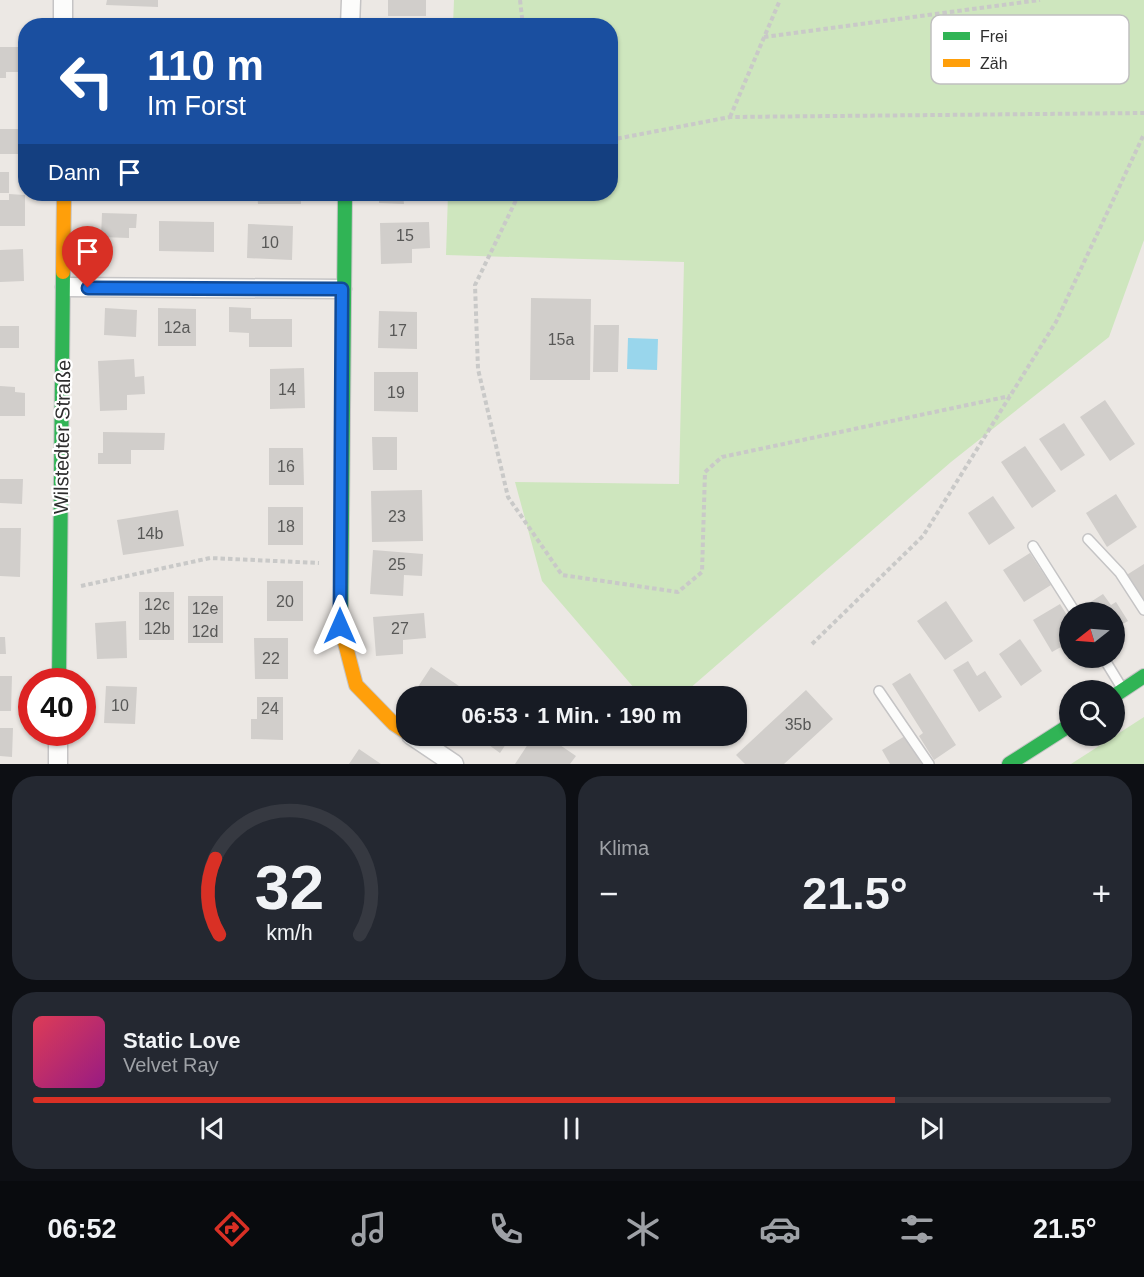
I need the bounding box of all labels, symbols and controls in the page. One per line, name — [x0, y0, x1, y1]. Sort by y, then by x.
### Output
legend — [931, 15, 1129, 84]
text: Frei — [980, 28, 1008, 45]
icon: left — [48, 42, 126, 120]
text: 110 m — [147, 42, 264, 89]
text: Zäh — [980, 55, 1008, 72]
text: Im Forst — [147, 91, 246, 121]
icon: arrive — [113, 156, 146, 189]
text: Dann — [48, 160, 101, 185]
pin — [62, 226, 113, 288]
house number: 15 — [396, 227, 414, 244]
house number: 10 — [261, 234, 279, 251]
icon: arrive — [71, 235, 104, 268]
house number: 12a — [164, 319, 190, 336]
house number: 17 — [389, 322, 407, 339]
house number: 15a — [548, 331, 574, 348]
street label: Wilstedter Straße — [50, 360, 74, 514]
house number: 14 — [278, 381, 296, 398]
house number: 19 — [387, 384, 405, 401]
house number: 16 — [277, 458, 295, 475]
house number: 23 — [388, 508, 406, 525]
house number: 18 — [277, 518, 295, 535]
house number: 14b — [137, 525, 163, 542]
house number: 25 — [388, 556, 406, 573]
house number: 20 — [276, 593, 294, 610]
position arrow — [308, 594, 372, 658]
house number: 12c — [144, 596, 170, 613]
house number: 12e — [192, 600, 218, 617]
north arrow — [1059, 602, 1125, 668]
map controls — [1059, 602, 1125, 746]
house number: 12b — [144, 620, 170, 637]
house number: 27 — [391, 620, 409, 637]
house number: 12d — [192, 623, 218, 640]
house number: 22 — [262, 650, 280, 667]
speed limit sign: 40 — [18, 668, 96, 746]
button: search — [1059, 680, 1125, 746]
house number: 10 — [111, 697, 129, 714]
house number: 24 — [261, 700, 279, 717]
text: 06:53 · 1 Min. · 190 m — [461, 703, 682, 728]
house number: 35b — [785, 716, 811, 733]
text: Klima — [599, 837, 649, 859]
text: 32 — [254, 853, 324, 922]
text: 21.5° — [802, 868, 908, 919]
text: − — [599, 875, 618, 912]
text: + — [1092, 875, 1111, 912]
text: km/h — [266, 921, 312, 945]
text: Static Love — [123, 1028, 240, 1053]
text: Velvet Ray — [123, 1054, 219, 1076]
icon: previous — [196, 1112, 229, 1145]
icon: pause — [555, 1112, 588, 1145]
icon: next — [915, 1112, 948, 1145]
icon: directions — [211, 1208, 253, 1250]
icon: music — [348, 1208, 390, 1250]
icon: phone — [485, 1208, 527, 1250]
icon: climate — [622, 1208, 664, 1250]
icon: car — [759, 1208, 801, 1250]
icon: filters — [896, 1208, 938, 1250]
text: 06:52 — [47, 1214, 117, 1244]
text: 21.5° — [1033, 1214, 1096, 1244]

